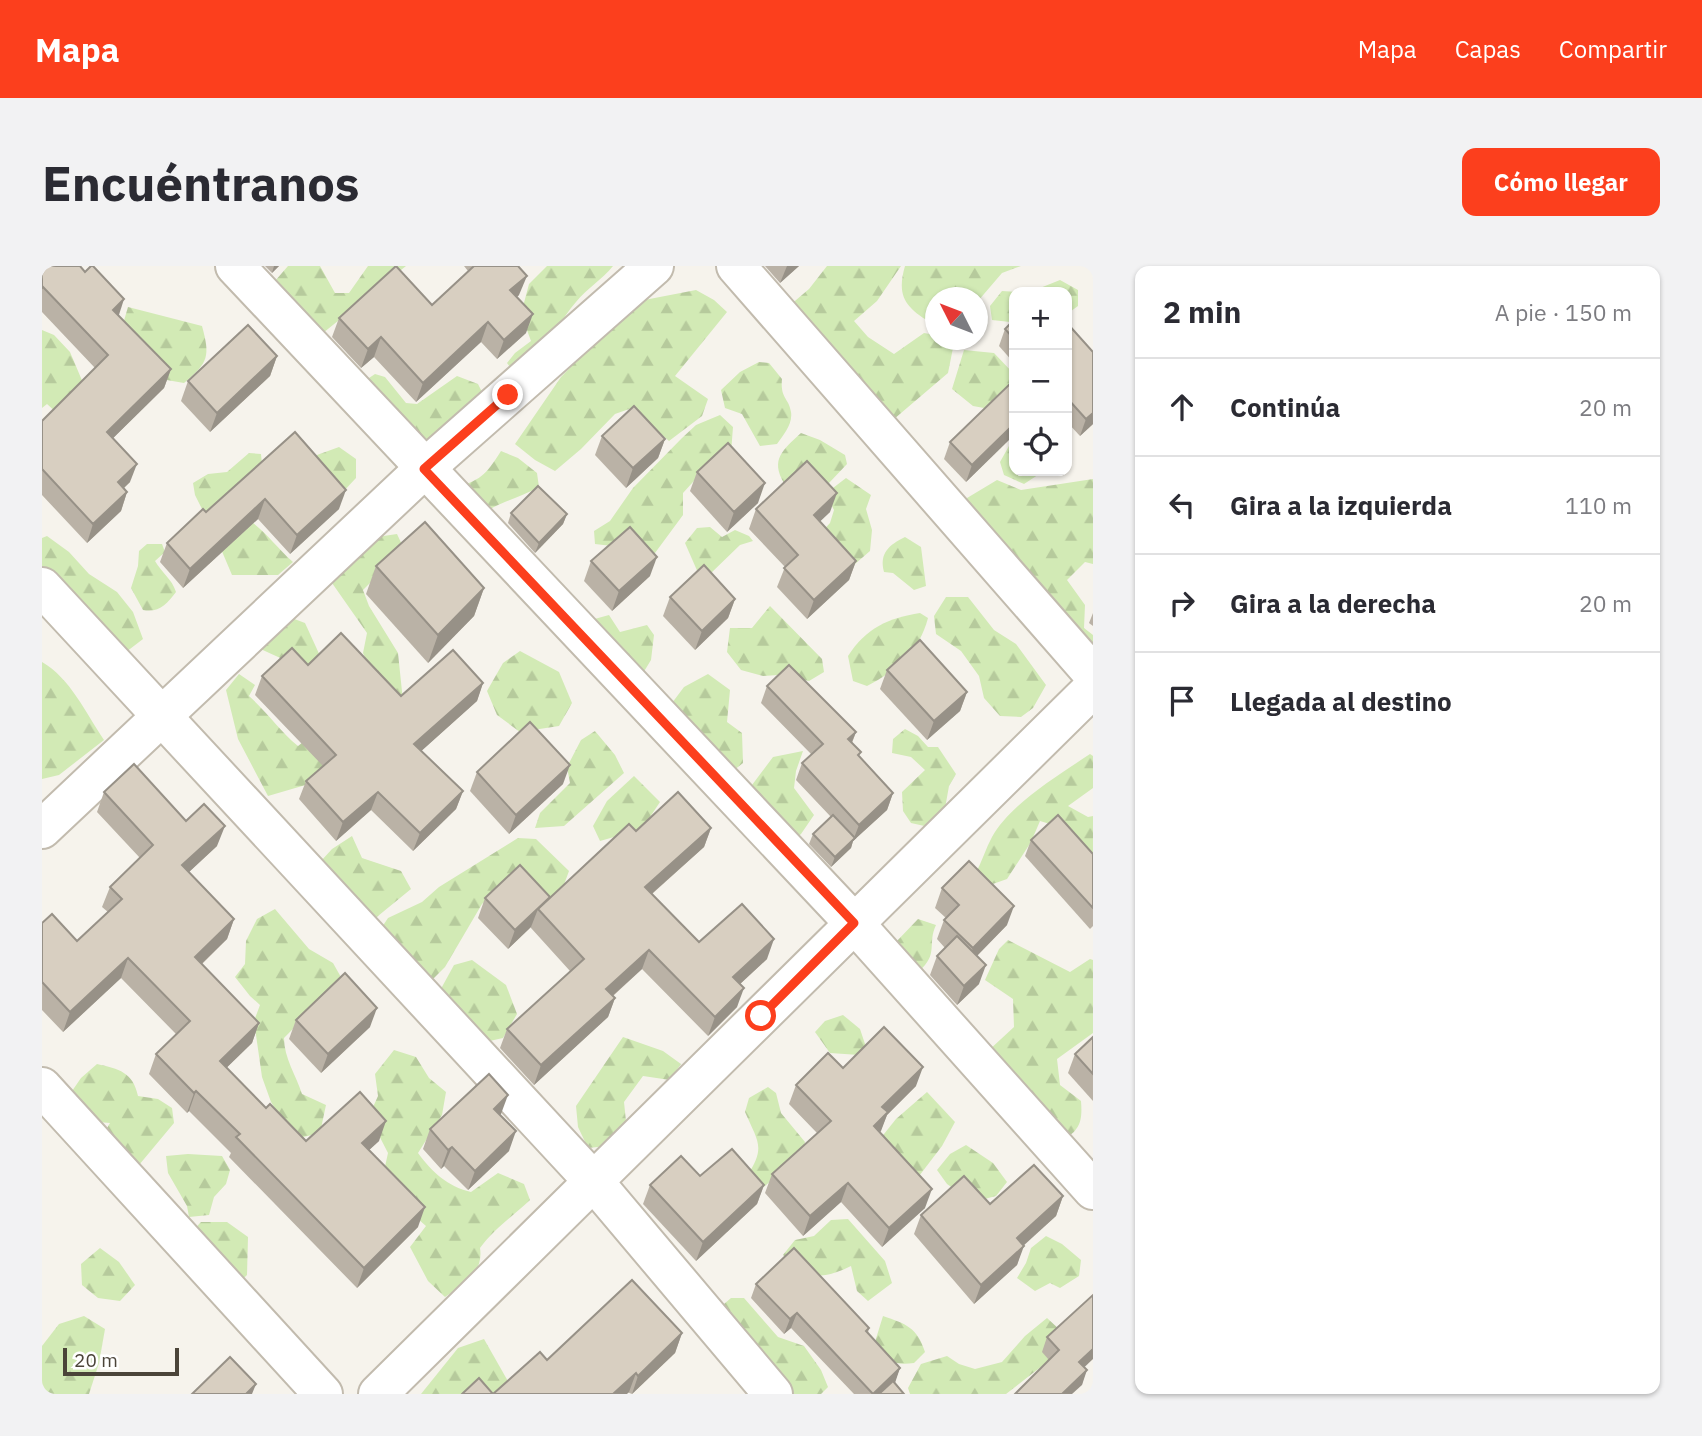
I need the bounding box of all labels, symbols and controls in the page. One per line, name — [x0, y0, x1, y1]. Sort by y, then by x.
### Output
text: Mapa — [35, 28, 120, 71]
text: Mapa — [1358, 33, 1417, 65]
text: Capas — [1455, 33, 1521, 65]
text: Compartir — [1559, 33, 1667, 65]
button: Cómo llegar — [1462, 148, 1660, 216]
text: Encuéntranos — [42, 151, 360, 214]
north arrow — [925, 287, 988, 350]
map controls — [1009, 287, 1072, 476]
button: + — [1009, 287, 1072, 350]
text: 2 min — [1163, 292, 1241, 331]
text: A pie · 150 m — [1495, 297, 1632, 327]
button: − — [1009, 350, 1072, 413]
route end — [492, 379, 523, 410]
icon: ahead — [1163, 388, 1201, 426]
text: Continúa — [1230, 390, 1340, 424]
text: 20 m — [1579, 392, 1632, 422]
button: locate — [1009, 413, 1072, 476]
icon: left — [1163, 486, 1201, 524]
text: Gira a la izquierda — [1230, 488, 1452, 522]
text: 110 m — [1565, 490, 1632, 520]
icon: right — [1163, 584, 1201, 622]
text: Gira a la derecha — [1230, 586, 1436, 620]
text: 20 m — [1579, 588, 1632, 618]
icon: arrive — [1163, 682, 1201, 720]
text: Llegada al destino — [1230, 684, 1452, 718]
route start — [745, 1000, 776, 1031]
scale bar — [63, 1345, 178, 1377]
text: 20 m — [74, 1348, 118, 1372]

